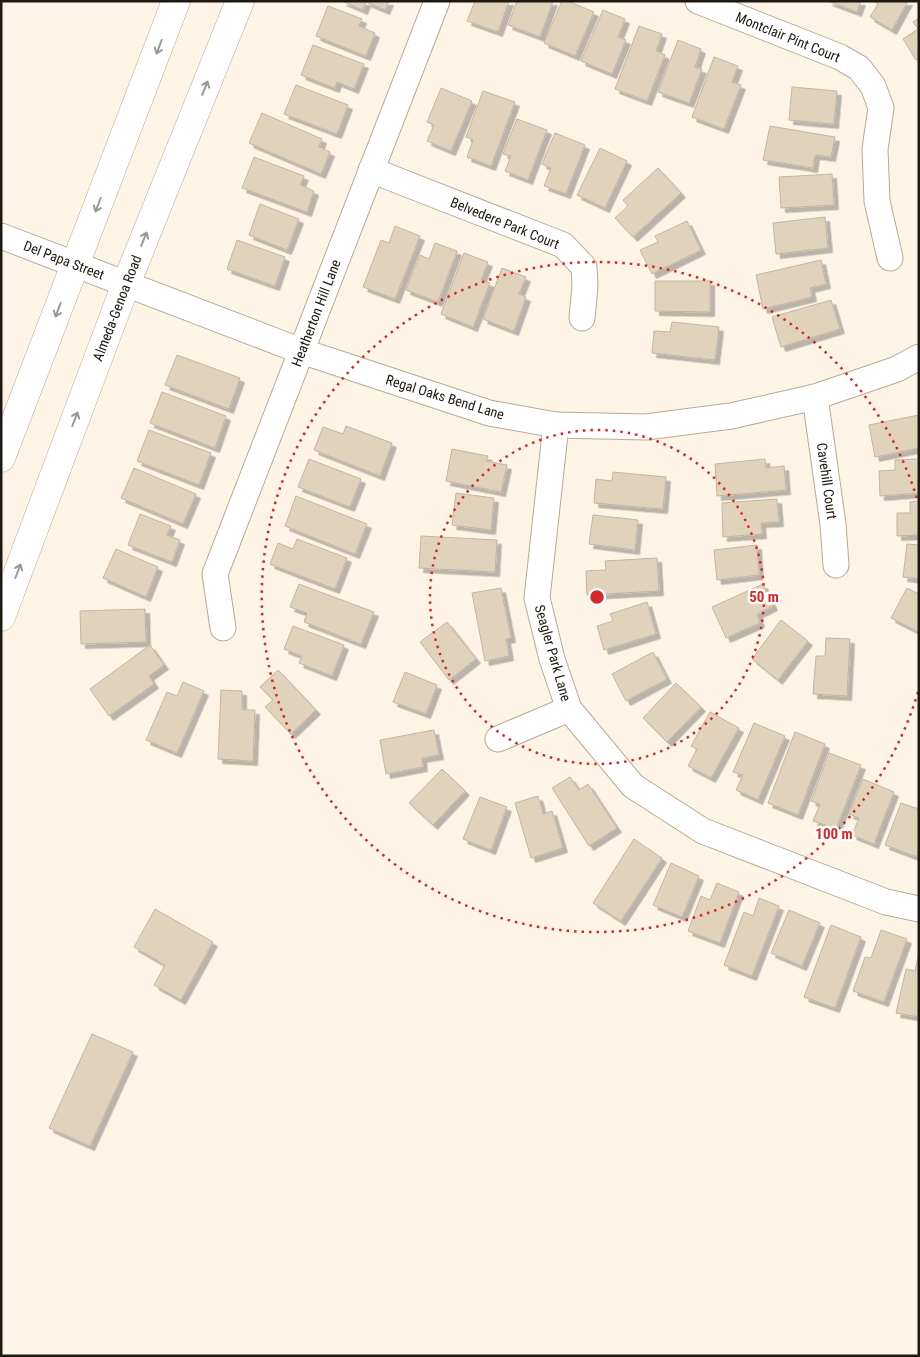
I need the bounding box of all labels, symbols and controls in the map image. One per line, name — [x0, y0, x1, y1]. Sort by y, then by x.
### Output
street label: Montclair Pint Court — [733, 9, 843, 65]
one-way arrow — [154, 39, 163, 54]
one-way arrow — [201, 81, 210, 96]
street label: Belvedere Park Court — [448, 194, 562, 252]
one-way arrow — [93, 197, 102, 212]
one-way arrow — [140, 232, 149, 247]
street label: Del Papa Street — [21, 237, 107, 283]
street label: Almeda-Genoa Road — [89, 253, 145, 363]
street label: Heatherton Hill Lane — [288, 257, 344, 369]
one-way arrow — [53, 302, 62, 317]
street label: Regal Oaks Bend Lane — [384, 371, 507, 423]
one-way arrow — [71, 412, 80, 427]
street label: Cavehill Court — [814, 442, 840, 520]
one-way arrow — [14, 564, 23, 579]
centre of rings — [588, 588, 606, 606]
text: 50 m — [749, 588, 779, 606]
street label: Seagler Park Lane — [532, 603, 575, 703]
text: 100 m — [815, 825, 853, 843]

